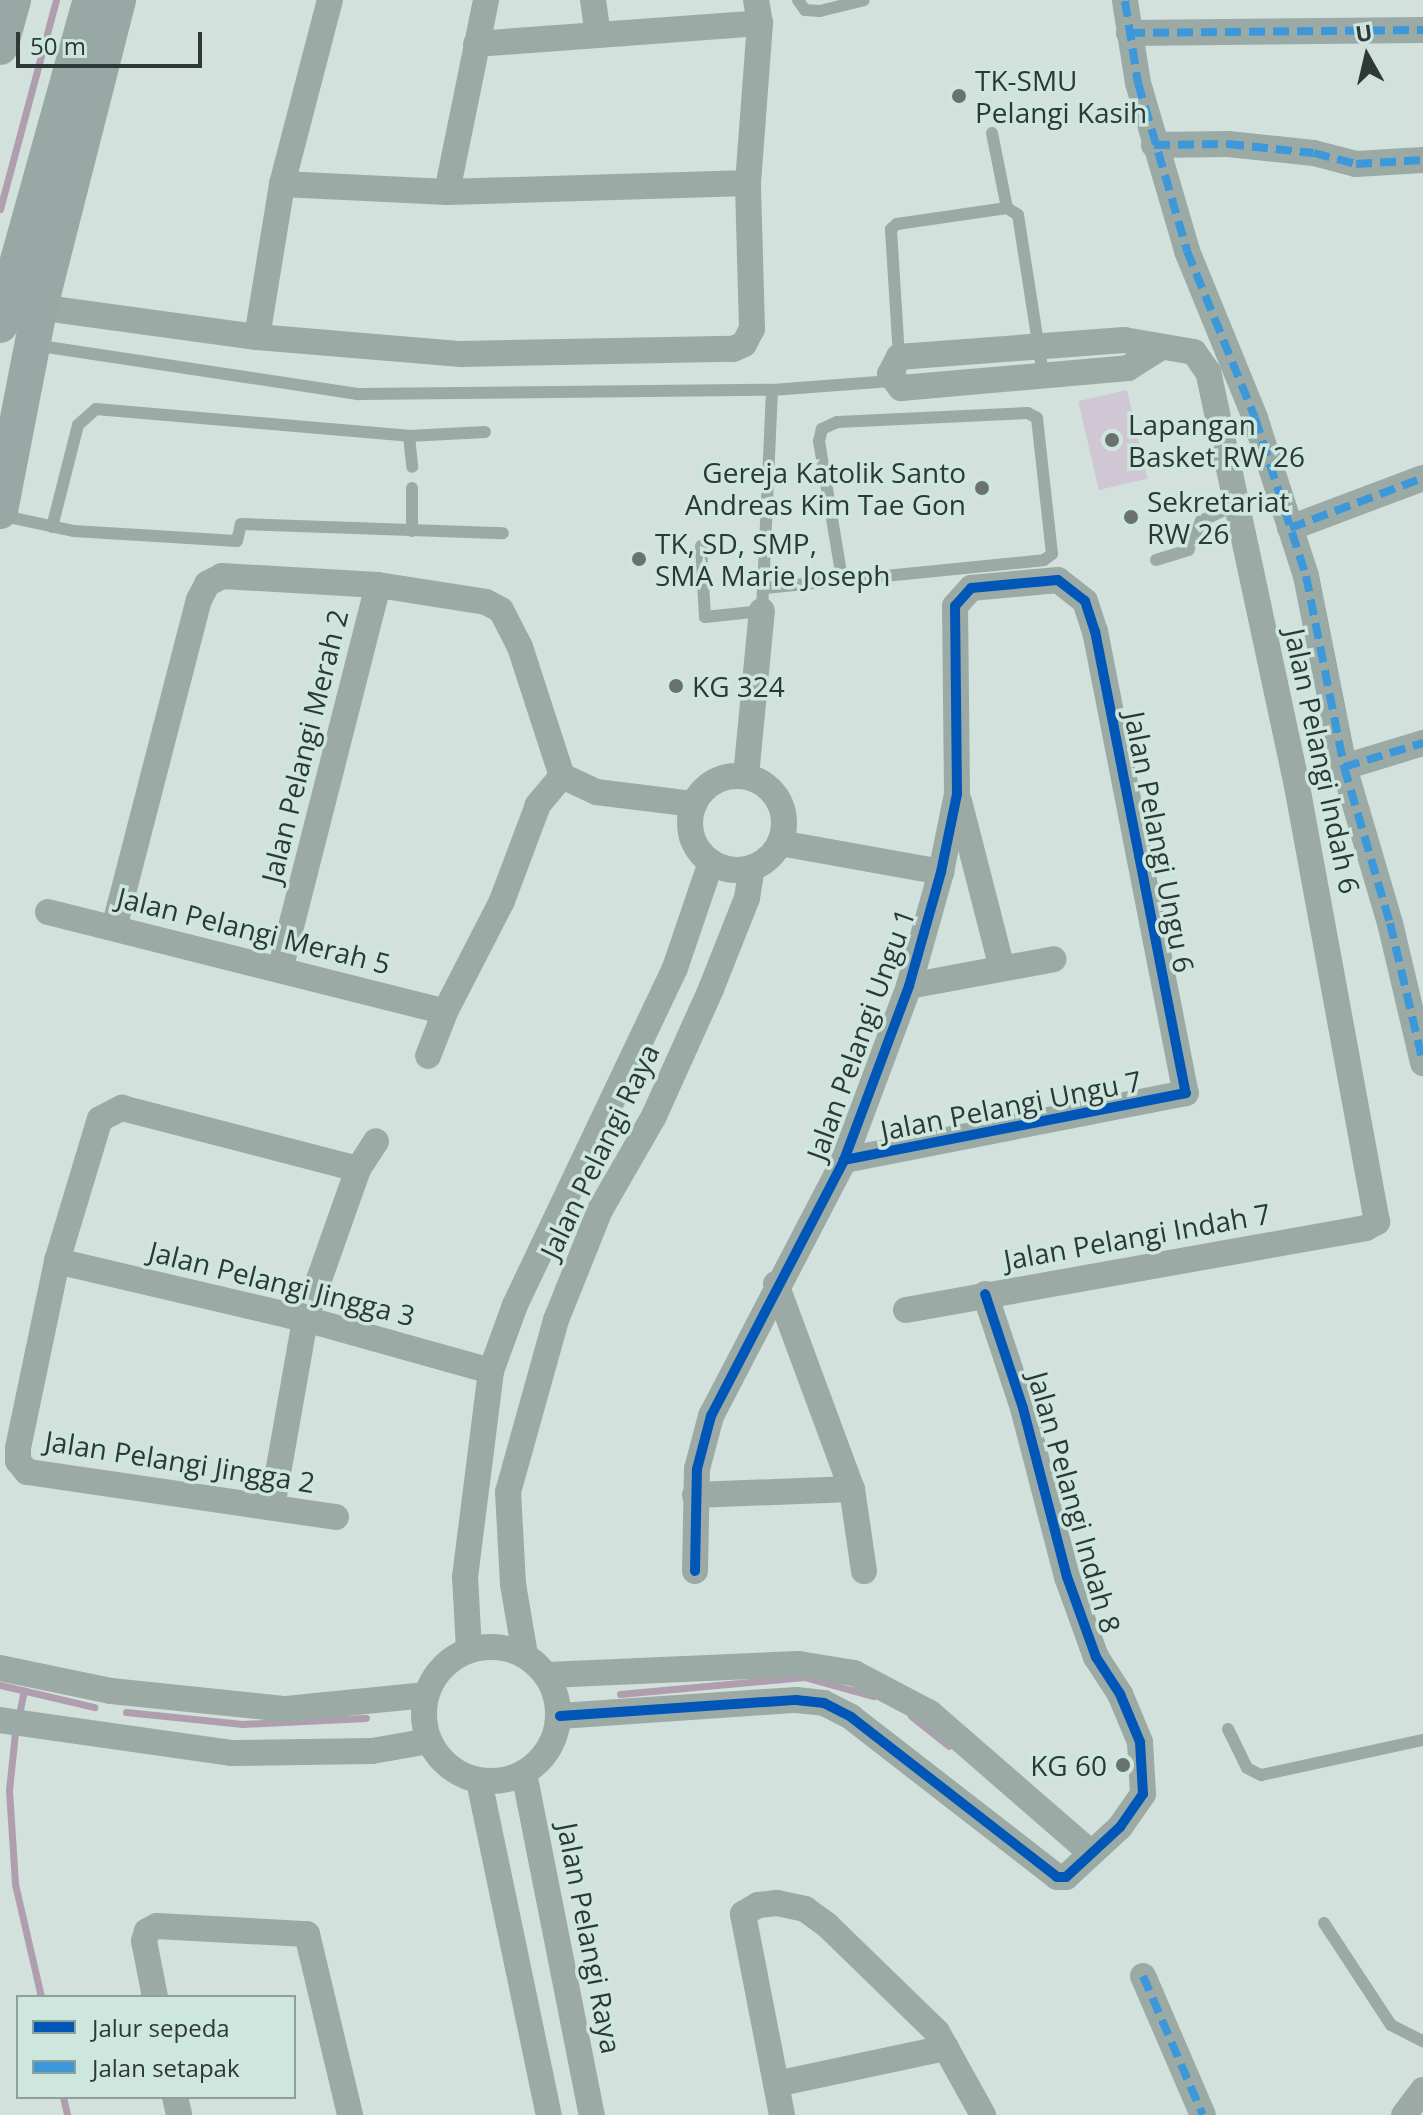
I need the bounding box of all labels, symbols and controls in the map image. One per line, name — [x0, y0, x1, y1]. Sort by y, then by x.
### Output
scale bar — [20, 16, 206, 66]
north arrow — [1327, 16, 1407, 96]
text: U — [1353, 16, 1374, 48]
text: 50 m — [30, 29, 86, 62]
place label: TK-SMU Pelangi Kasih — [975, 63, 1147, 129]
marker: TK-SMU Pelangi Kasih — [950, 87, 968, 105]
place label: Lapangan Basket RW 26 — [1128, 407, 1305, 473]
marker: Lapangan Basket RW 26 — [1103, 431, 1121, 449]
place label: Gereja Katolik Santo Andreas Kim Tae Gon — [685, 455, 966, 521]
marker: Gereja Katolik Santo Andreas Kim Tae Gon — [973, 479, 991, 497]
place label: Sekretariat RW 26 — [1147, 484, 1290, 550]
marker: Sekretariat RW 26 — [1122, 508, 1140, 526]
place label: TK, SD, SMP, SMA Marie Joseph — [655, 526, 890, 592]
marker: TK, SD, SMP, SMA Marie Joseph — [630, 550, 648, 568]
street label: Jalan Pelangi Merah 2 — [254, 606, 354, 886]
street label: Jalan Pelangi Indah 6 — [1278, 625, 1368, 897]
place label: KG 324 — [692, 669, 785, 703]
marker: KG 324 — [667, 677, 685, 695]
street label: Jalan Pelangi Ungu 6 — [1118, 709, 1202, 975]
street label: Jalan Pelangi Merah 5 — [114, 880, 394, 980]
street label: Jalan Pelangi Ungu 1 — [799, 904, 921, 1164]
street label: Jalan Pelangi Raya — [533, 1038, 665, 1264]
street label: Jalan Pelangi Ungu 7 — [878, 1063, 1144, 1147]
street label: Jalan Pelangi Indah 7 — [1001, 1196, 1273, 1276]
street label: Jalan Pelangi Jingga 3 — [145, 1234, 419, 1332]
street label: Jalan Pelangi Indah 8 — [1022, 1368, 1128, 1636]
street label: Jalan Pelangi Jingga 2 — [43, 1423, 317, 1499]
place label: KG 60 — [1030, 1748, 1107, 1782]
marker: KG 60 — [1114, 1756, 1132, 1774]
street label: Jalan Pelangi Raya — [551, 1820, 629, 2056]
legend — [16, 1995, 296, 2099]
text: Jalur sepeda — [92, 2011, 230, 2044]
text: Jalan setapak — [92, 2051, 240, 2084]

